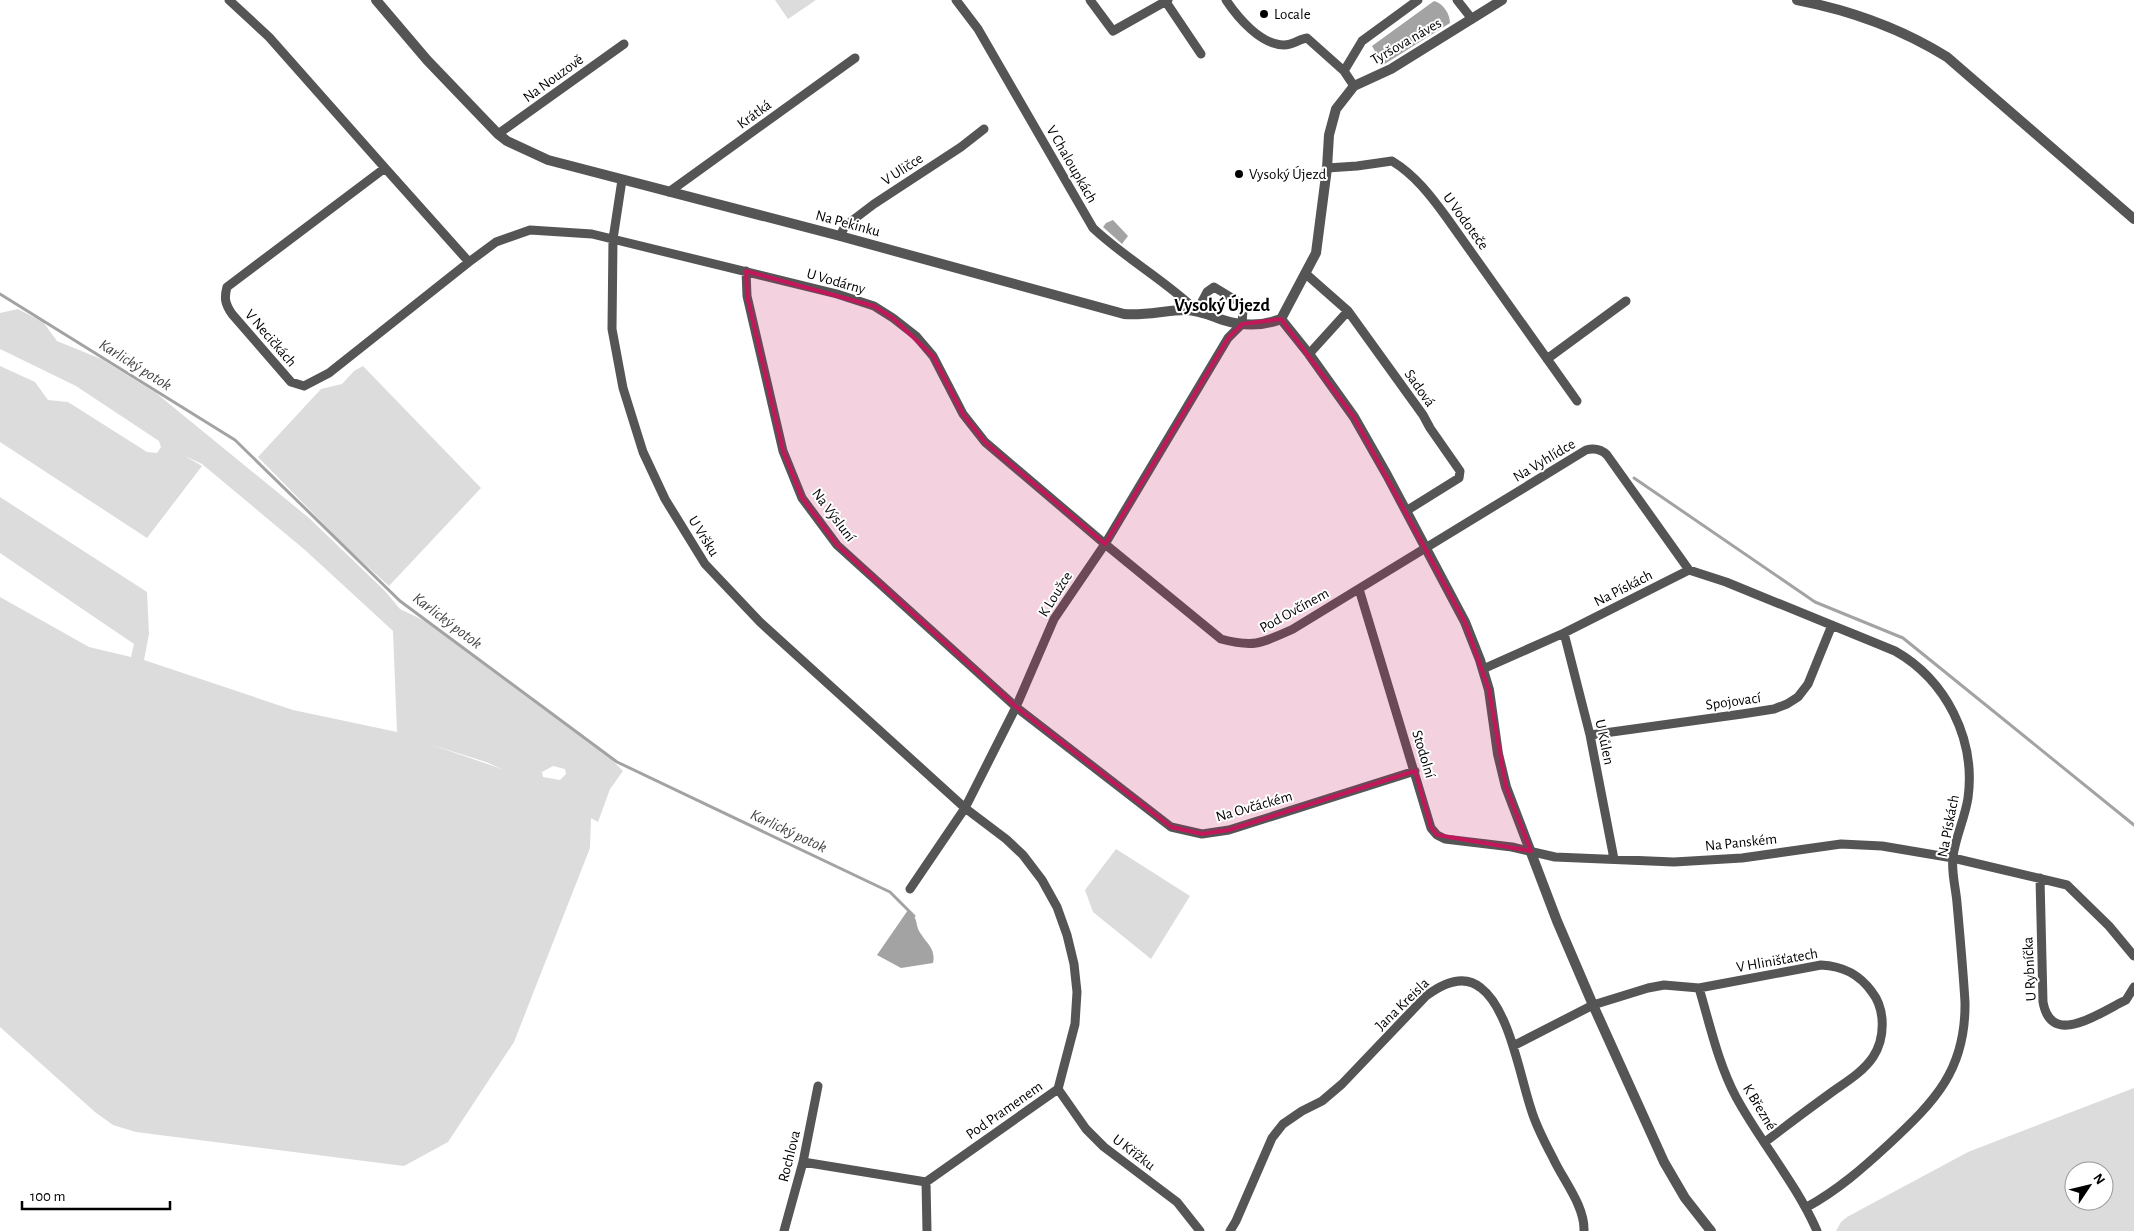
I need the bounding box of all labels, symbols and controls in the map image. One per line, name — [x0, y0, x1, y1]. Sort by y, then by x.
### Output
place label: Locale — [1274, 7, 1311, 22]
marker: Locale — [1258, 8, 1270, 20]
street label: Tyršova náves — [1368, 15, 1444, 68]
street label: Na Nouzově — [520, 52, 586, 105]
street label: Krátká — [735, 97, 774, 132]
street label: V Chaloupkách — [1043, 123, 1100, 206]
street label: V Uličce — [879, 151, 926, 188]
place label: Vysoký Újezd — [1249, 165, 1326, 182]
marker: Vysoký Újezd — [1233, 168, 1245, 180]
street label: U Vodoteče — [1440, 190, 1491, 253]
street label: Na Pekinku — [814, 208, 882, 239]
street label: U Vodárny — [805, 266, 867, 297]
district label: Vysoký Újezd — [1174, 294, 1270, 315]
street label: V Necičkách — [242, 307, 299, 370]
water label: Karlický potok — [96, 336, 174, 394]
street label: Sadová — [1402, 367, 1438, 410]
street label: Na Vyhlídce — [1511, 436, 1578, 485]
street label: Na Výsluní — [809, 486, 858, 545]
street label: U Vršku — [685, 513, 722, 559]
street label: Na Pískách — [1592, 567, 1655, 610]
street label: K Loužce — [1036, 569, 1075, 620]
street label: Pod Ovčínem — [1257, 585, 1331, 636]
water label: Karlický potok — [409, 590, 485, 653]
street label: Spojovací — [1704, 690, 1762, 713]
street label: U Kůlen — [1592, 718, 1617, 766]
street label: Stodolní — [1409, 728, 1438, 780]
street label: Na Ovčáckém — [1214, 788, 1294, 825]
street label: Na Pískách — [1935, 794, 1962, 859]
water label: Karlický potok — [748, 806, 829, 856]
street label: Na Panském — [1704, 831, 1778, 854]
street label: U Rybníčka — [2020, 936, 2039, 1002]
street label: V Hlinišťatech — [1735, 946, 1819, 975]
street label: Jana Kreisla — [1373, 975, 1432, 1033]
street label: Pod Pramenem — [963, 1079, 1045, 1142]
street label: K Březné — [1740, 1081, 1779, 1133]
street label: Rochlova — [776, 1129, 803, 1183]
street label: U Křížku — [1110, 1132, 1158, 1173]
north arrow — [2064, 1161, 2114, 1211]
text: N — [2090, 1171, 2107, 1187]
scale bar — [22, 1178, 170, 1210]
text: 100 m — [30, 1189, 65, 1204]

